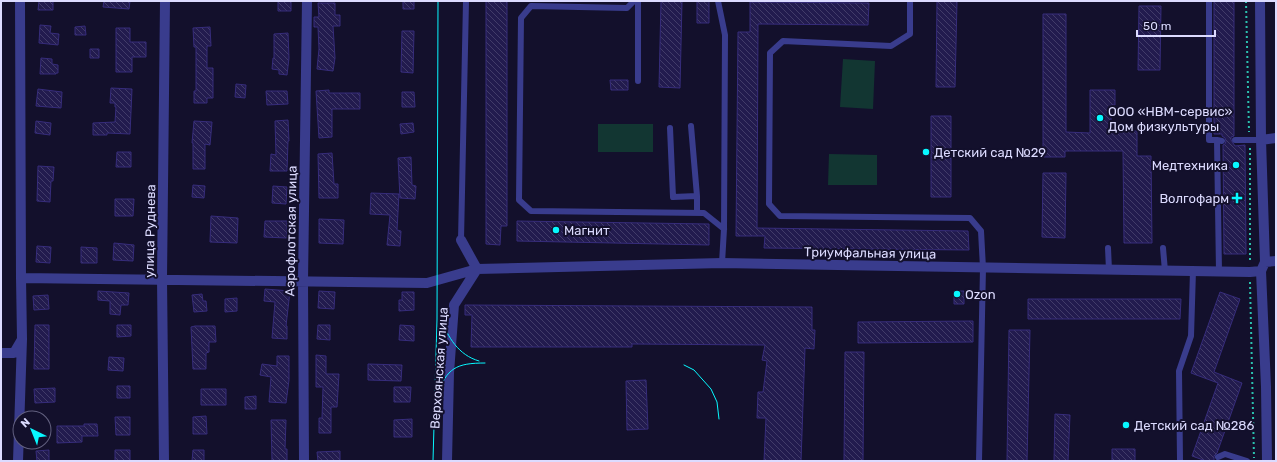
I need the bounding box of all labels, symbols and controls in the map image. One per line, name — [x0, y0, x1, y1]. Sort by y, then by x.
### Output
scale bar — [1137, 12, 1215, 38]
text: 50 m — [1143, 19, 1171, 33]
place label: ООО «НВМ-сервис» Дом физкультуры — [1108, 104, 1233, 134]
marker: ООО «НВМ-сервис» Дом физкультуры — [1095, 113, 1105, 123]
place label: Детский сад №29 — [934, 145, 1046, 160]
marker: Детский сад №29 — [921, 147, 931, 157]
place label: Медтехника — [1152, 158, 1228, 173]
marker: Медтехника — [1231, 160, 1241, 170]
street label: Аэрофлотская улица — [282, 165, 300, 297]
street label: улица Руднева — [142, 184, 158, 278]
place label: Волгофарм — [1159, 191, 1229, 206]
marker: Волгофарм — [1232, 193, 1242, 203]
place label: Магнит — [564, 223, 610, 238]
marker: Магнит — [551, 225, 561, 235]
street label: Триумфальная улица — [804, 244, 936, 262]
place label: Ozon — [965, 287, 996, 302]
marker: Ozon — [952, 289, 962, 299]
street label: Верхоянская улица — [427, 307, 451, 429]
north arrow — [12, 410, 52, 450]
text: N — [18, 416, 33, 431]
place label: Детский сад №286 — [1134, 418, 1255, 433]
marker: Детский сад №286 — [1121, 420, 1131, 430]

